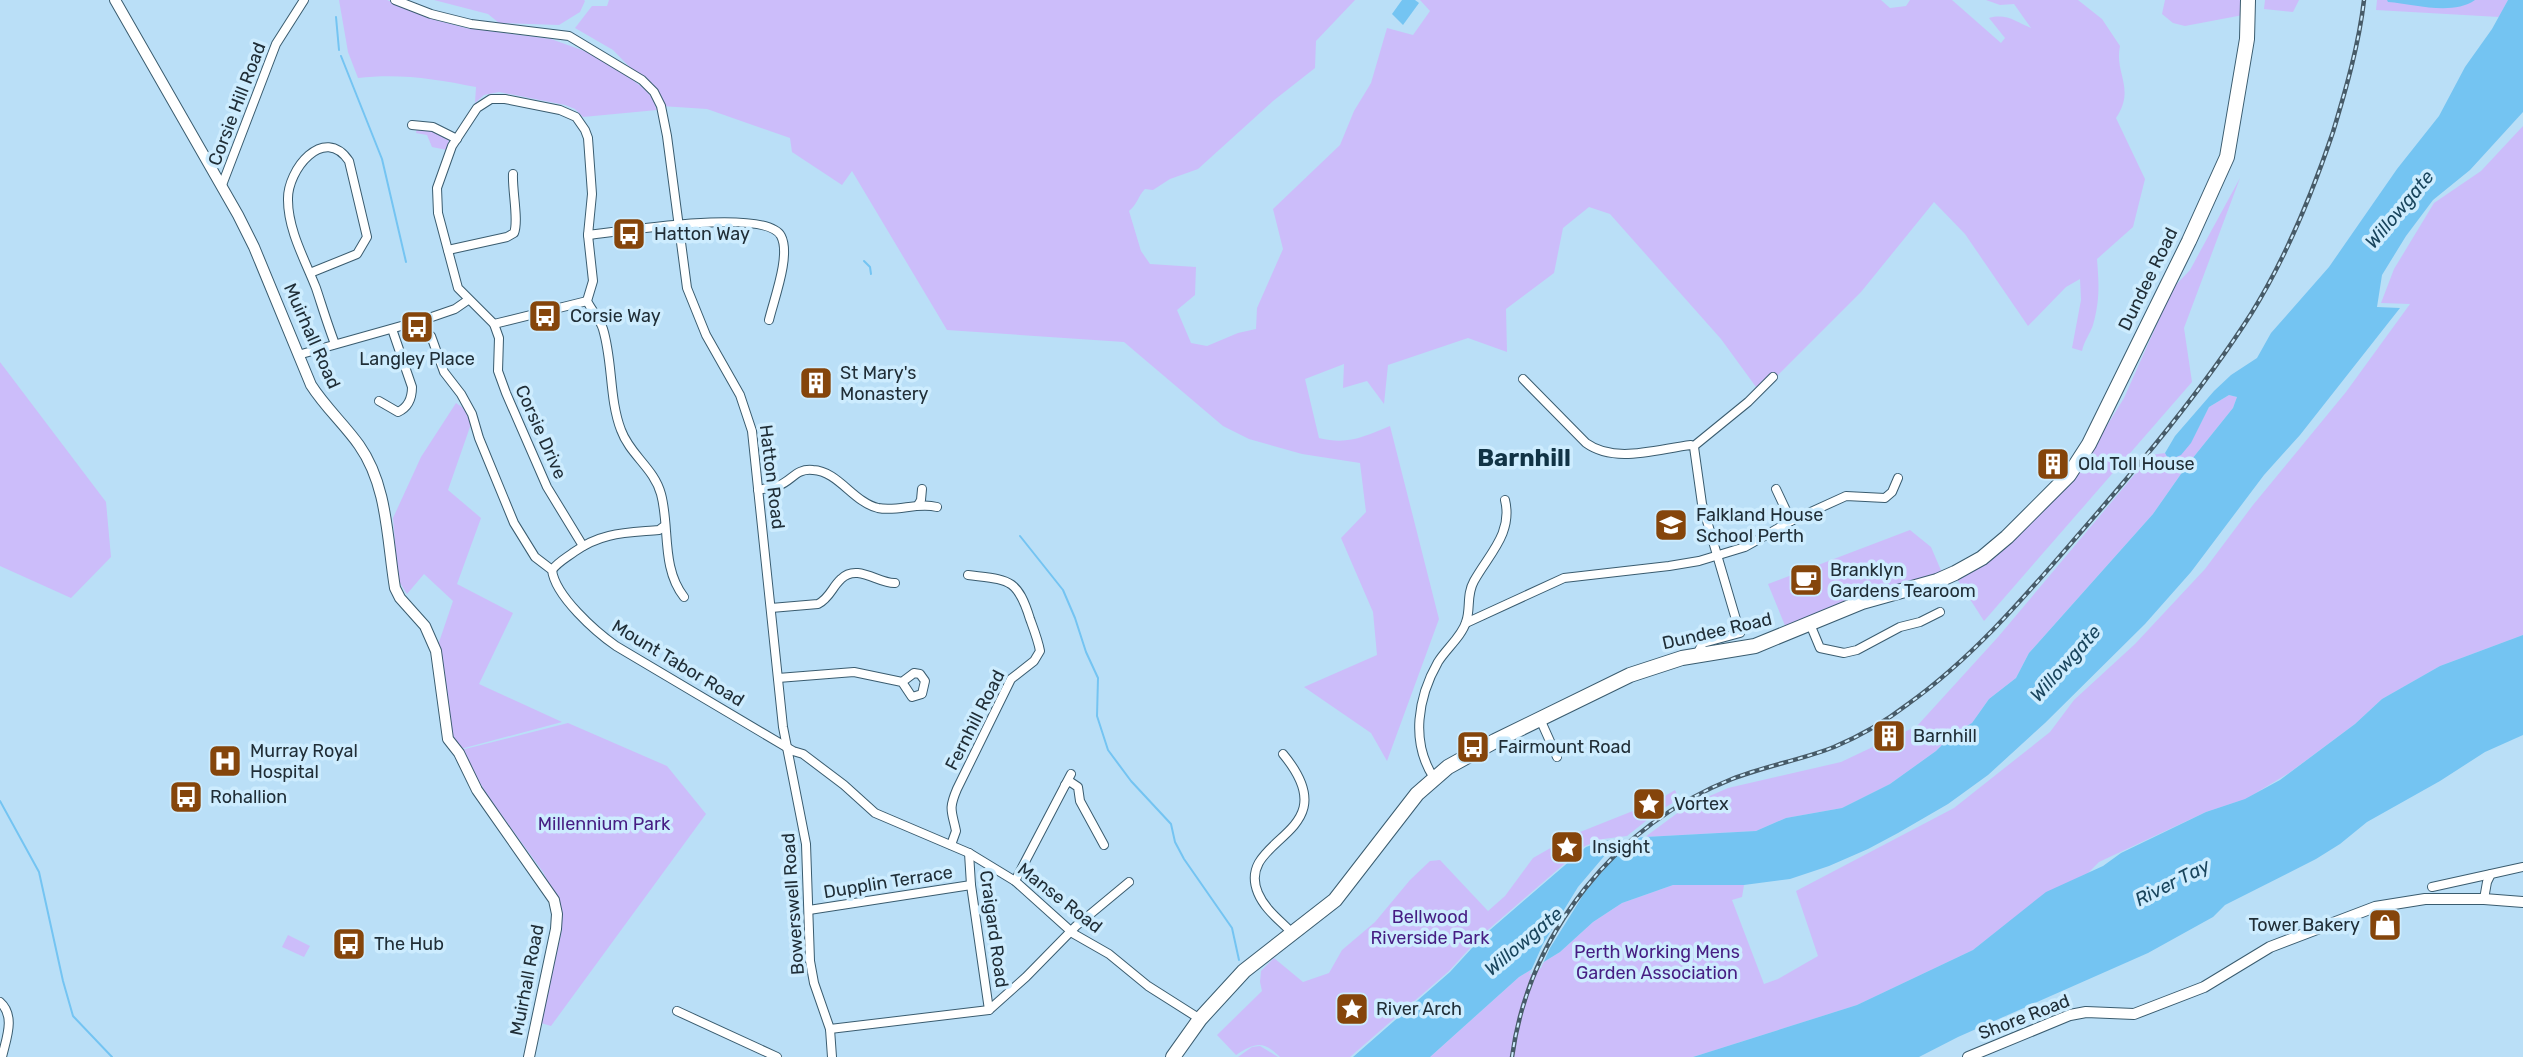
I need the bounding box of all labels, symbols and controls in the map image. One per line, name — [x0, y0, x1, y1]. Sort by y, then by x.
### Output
street label: Corsie Hill Road — [203, 39, 271, 169]
water label: Willowgate — [2360, 165, 2439, 253]
bus stop icon: Hatton Way — [610, 215, 648, 253]
place label: Hatton Way — [654, 223, 750, 245]
street label: Dundee Road — [2114, 224, 2182, 334]
street label: Muirhall Road — [279, 280, 345, 392]
bus stop icon: Corsie Way — [526, 297, 564, 335]
place label: Corsie Way — [570, 305, 661, 327]
bus stop icon: Langley Place — [398, 308, 436, 346]
place label: Langley Place — [359, 348, 475, 370]
place label: St Mary's Monastery — [840, 362, 929, 405]
building icon: St Mary's Monastery — [797, 364, 835, 402]
street label: Corsie Drive — [511, 382, 571, 482]
street label: Hatton Road — [755, 424, 789, 530]
district label: Barnhill — [1477, 444, 1571, 472]
building icon: Old Toll House — [2034, 445, 2072, 483]
place label: Old Toll House — [2078, 453, 2195, 475]
place label: Falkland House School Perth — [1696, 504, 1823, 547]
school or university icon: Falkland House School Perth — [1652, 506, 1690, 544]
place label: Branklyn Gardens Tearoom — [1830, 559, 1976, 602]
cafe icon: Branklyn Gardens Tearoom — [1787, 561, 1825, 599]
street label: Dundee Road — [1660, 608, 1774, 654]
street label: Mount Tabor Road — [608, 615, 748, 711]
water label: Willowgate — [2025, 620, 2106, 706]
street label: Fernhill Road — [940, 666, 1010, 774]
building icon: Barnhill — [1870, 717, 1908, 755]
place label: Barnhill — [1913, 725, 1977, 747]
bus stop icon: Fairmount Road — [1454, 728, 1492, 766]
place label: Fairmount Road — [1498, 736, 1631, 758]
place label: Murray Royal Hospital — [250, 740, 358, 783]
hospital icon: Murray Royal Hospital — [206, 742, 244, 780]
bus stop icon: Rohallion — [167, 778, 205, 816]
place icon: Vortex — [1630, 785, 1668, 823]
place label: Rohallion — [210, 786, 287, 808]
place label: Vortex — [1674, 793, 1729, 815]
park label: Millennium Park — [538, 813, 671, 835]
place icon: Insight — [1548, 828, 1586, 866]
street label: Bowerswell Road — [777, 832, 809, 976]
place label: Insight — [1592, 836, 1650, 858]
water label: River Tay — [2131, 854, 2214, 911]
street label: Manse Road — [1013, 858, 1107, 938]
street label: Dupplin Terrace — [822, 861, 954, 903]
street label: Craigard Road — [975, 869, 1013, 989]
water label: Willowgate — [1480, 902, 1567, 981]
park label: Bellwood Riverside Park — [1371, 906, 1490, 949]
shop icon: Tower Bakery — [2366, 906, 2404, 944]
place label: Tower Bakery — [2248, 914, 2360, 936]
street label: Muirhall Road — [505, 922, 549, 1038]
bus stop icon: The Hub — [330, 925, 368, 963]
place label: The Hub — [374, 933, 444, 955]
park label: Perth Working Mens Garden Association — [1574, 941, 1740, 984]
street label: Shore Road — [1975, 989, 2073, 1045]
place icon: River Arch — [1333, 990, 1371, 1028]
place label: River Arch — [1376, 998, 1462, 1020]

